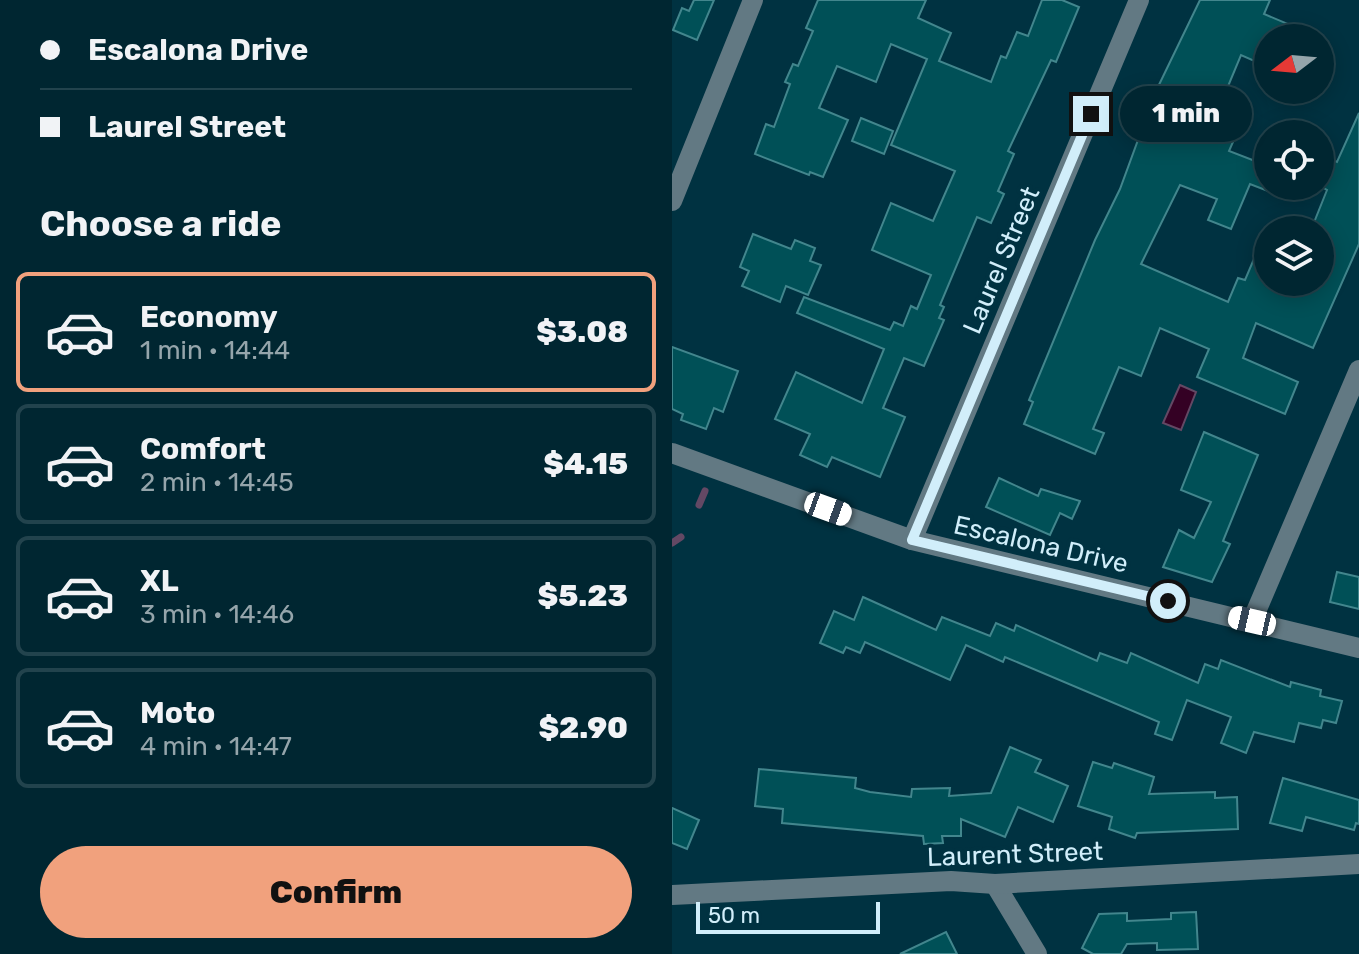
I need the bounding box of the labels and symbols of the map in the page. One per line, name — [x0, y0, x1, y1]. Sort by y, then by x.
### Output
north arrow — [1254, 24, 1334, 104]
callout: 1 min — [1119, 86, 1251, 142]
route end — [1073, 96, 1109, 132]
street label: Laurel Street — [957, 182, 1046, 338]
car — [801, 490, 855, 528]
street label: Escalona Drive — [951, 509, 1131, 580]
route start — [1150, 583, 1186, 619]
car — [1226, 604, 1278, 638]
street label: Laurent Street — [926, 836, 1104, 873]
scale bar — [696, 898, 880, 934]

